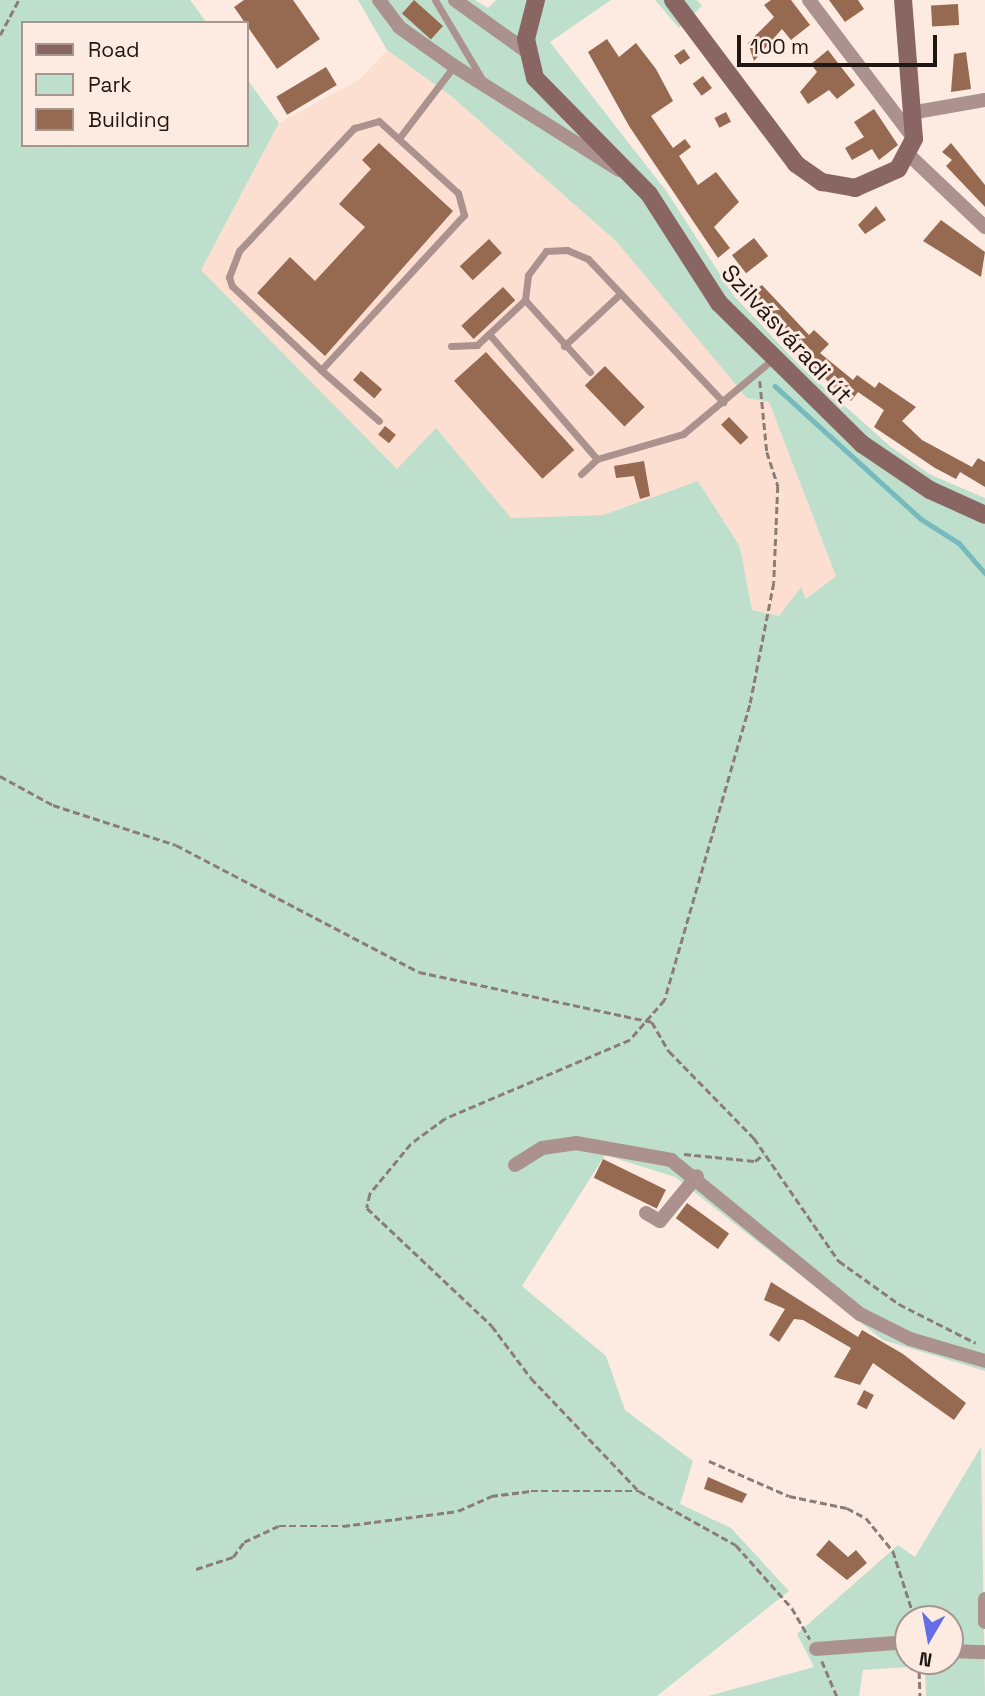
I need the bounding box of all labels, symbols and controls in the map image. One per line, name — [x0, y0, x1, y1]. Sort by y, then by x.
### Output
legend — [21, 21, 248, 147]
scale bar — [740, 21, 940, 65]
text: 100 m — [750, 33, 809, 60]
text: Road — [88, 36, 140, 63]
text: Park — [88, 71, 132, 98]
text: Building — [88, 106, 170, 133]
street label: Szilvásváradi út — [715, 259, 859, 409]
north arrow — [894, 1605, 964, 1675]
text: N — [917, 1646, 934, 1673]

